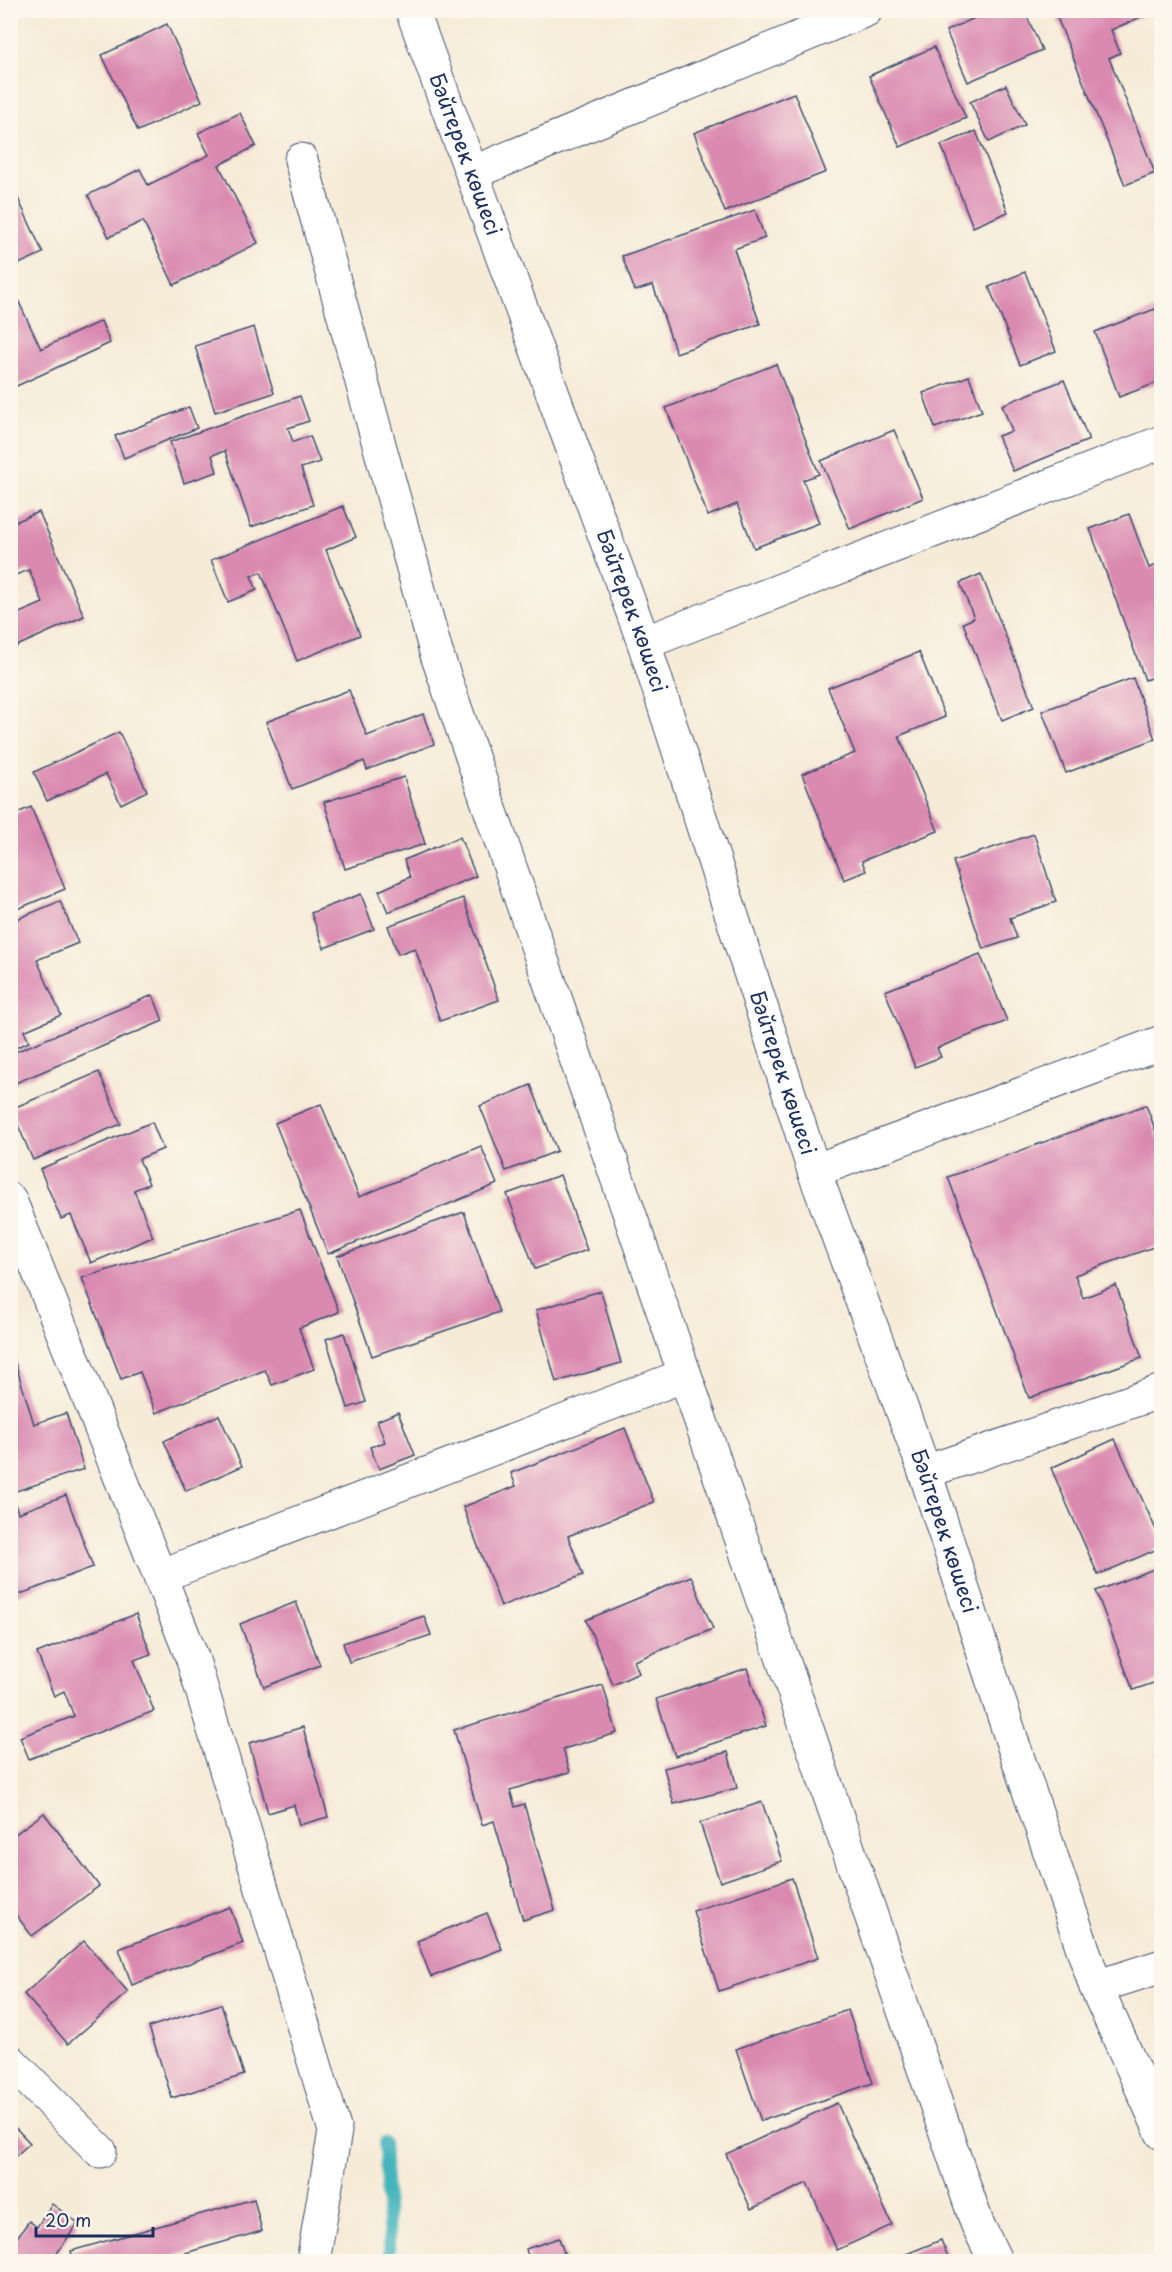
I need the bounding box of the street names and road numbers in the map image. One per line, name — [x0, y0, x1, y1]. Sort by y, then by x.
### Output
street label: Бәйтерек көшесі — [422, 68, 511, 240]
street label: Бәйтерек көшесі — [590, 524, 677, 696]
street label: Бәйтерек көшесі — [743, 986, 826, 1159]
street label: Бәйтерек көшесі — [904, 1444, 988, 1617]

